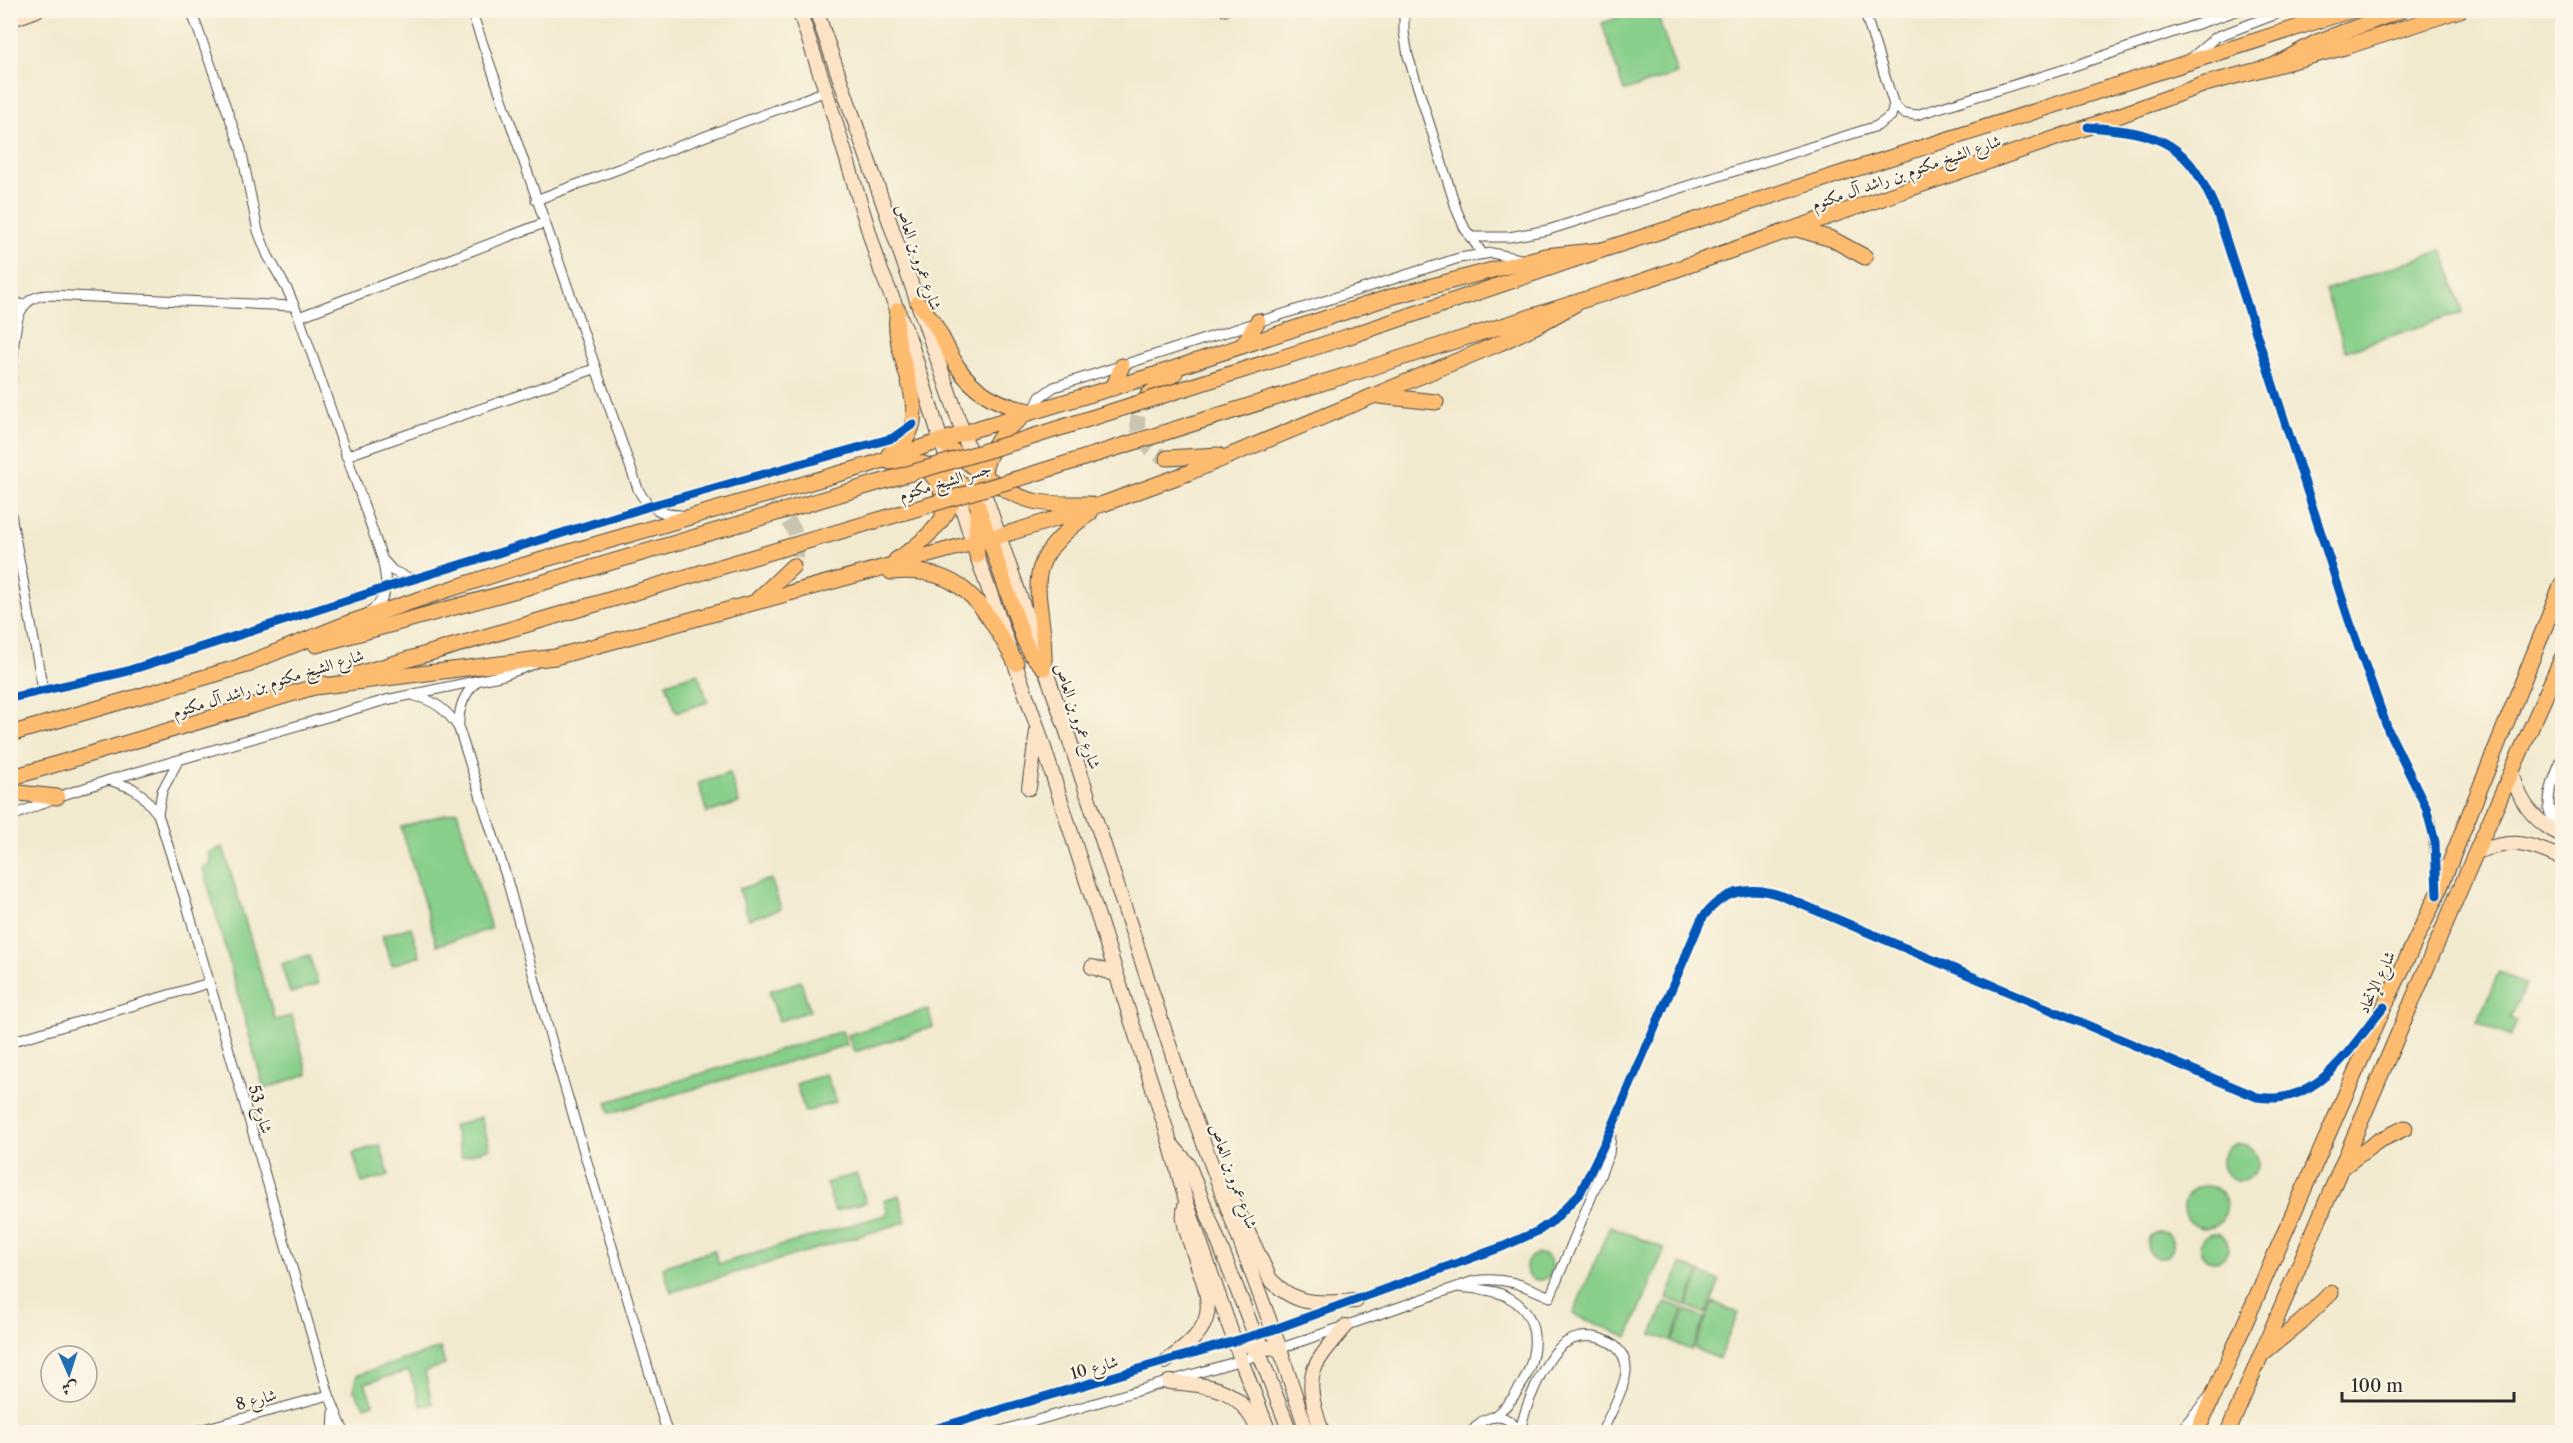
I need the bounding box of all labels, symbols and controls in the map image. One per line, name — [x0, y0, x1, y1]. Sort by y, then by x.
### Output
street label: شارع الشيخ مكتوم بن راشد آل مكتوم — [1809, 130, 2005, 219]
street label: شارع عمرو بن العاص — [888, 201, 947, 314]
street label: جسر الشيخ مكتوم — [896, 457, 995, 509]
street label: شارع الشيخ مكتوم بن راشد آل مكتوم — [170, 644, 368, 726]
street label: شارع عمرو بن العاص — [1047, 660, 1106, 773]
street label: شارع الإتحاد — [2353, 947, 2403, 1018]
street label: شارع 53 — [241, 1082, 277, 1137]
street label: شارع عمرو بن العاص — [1202, 1120, 1262, 1233]
north arrow — [39, 1344, 99, 1404]
street label: شارع 10 — [1068, 1351, 1121, 1387]
scale bar — [2342, 1365, 2514, 1403]
text: 100 m — [2351, 1375, 2403, 1397]
text: ش — [61, 1379, 78, 1399]
street label: شارع 8 — [233, 1384, 280, 1418]

